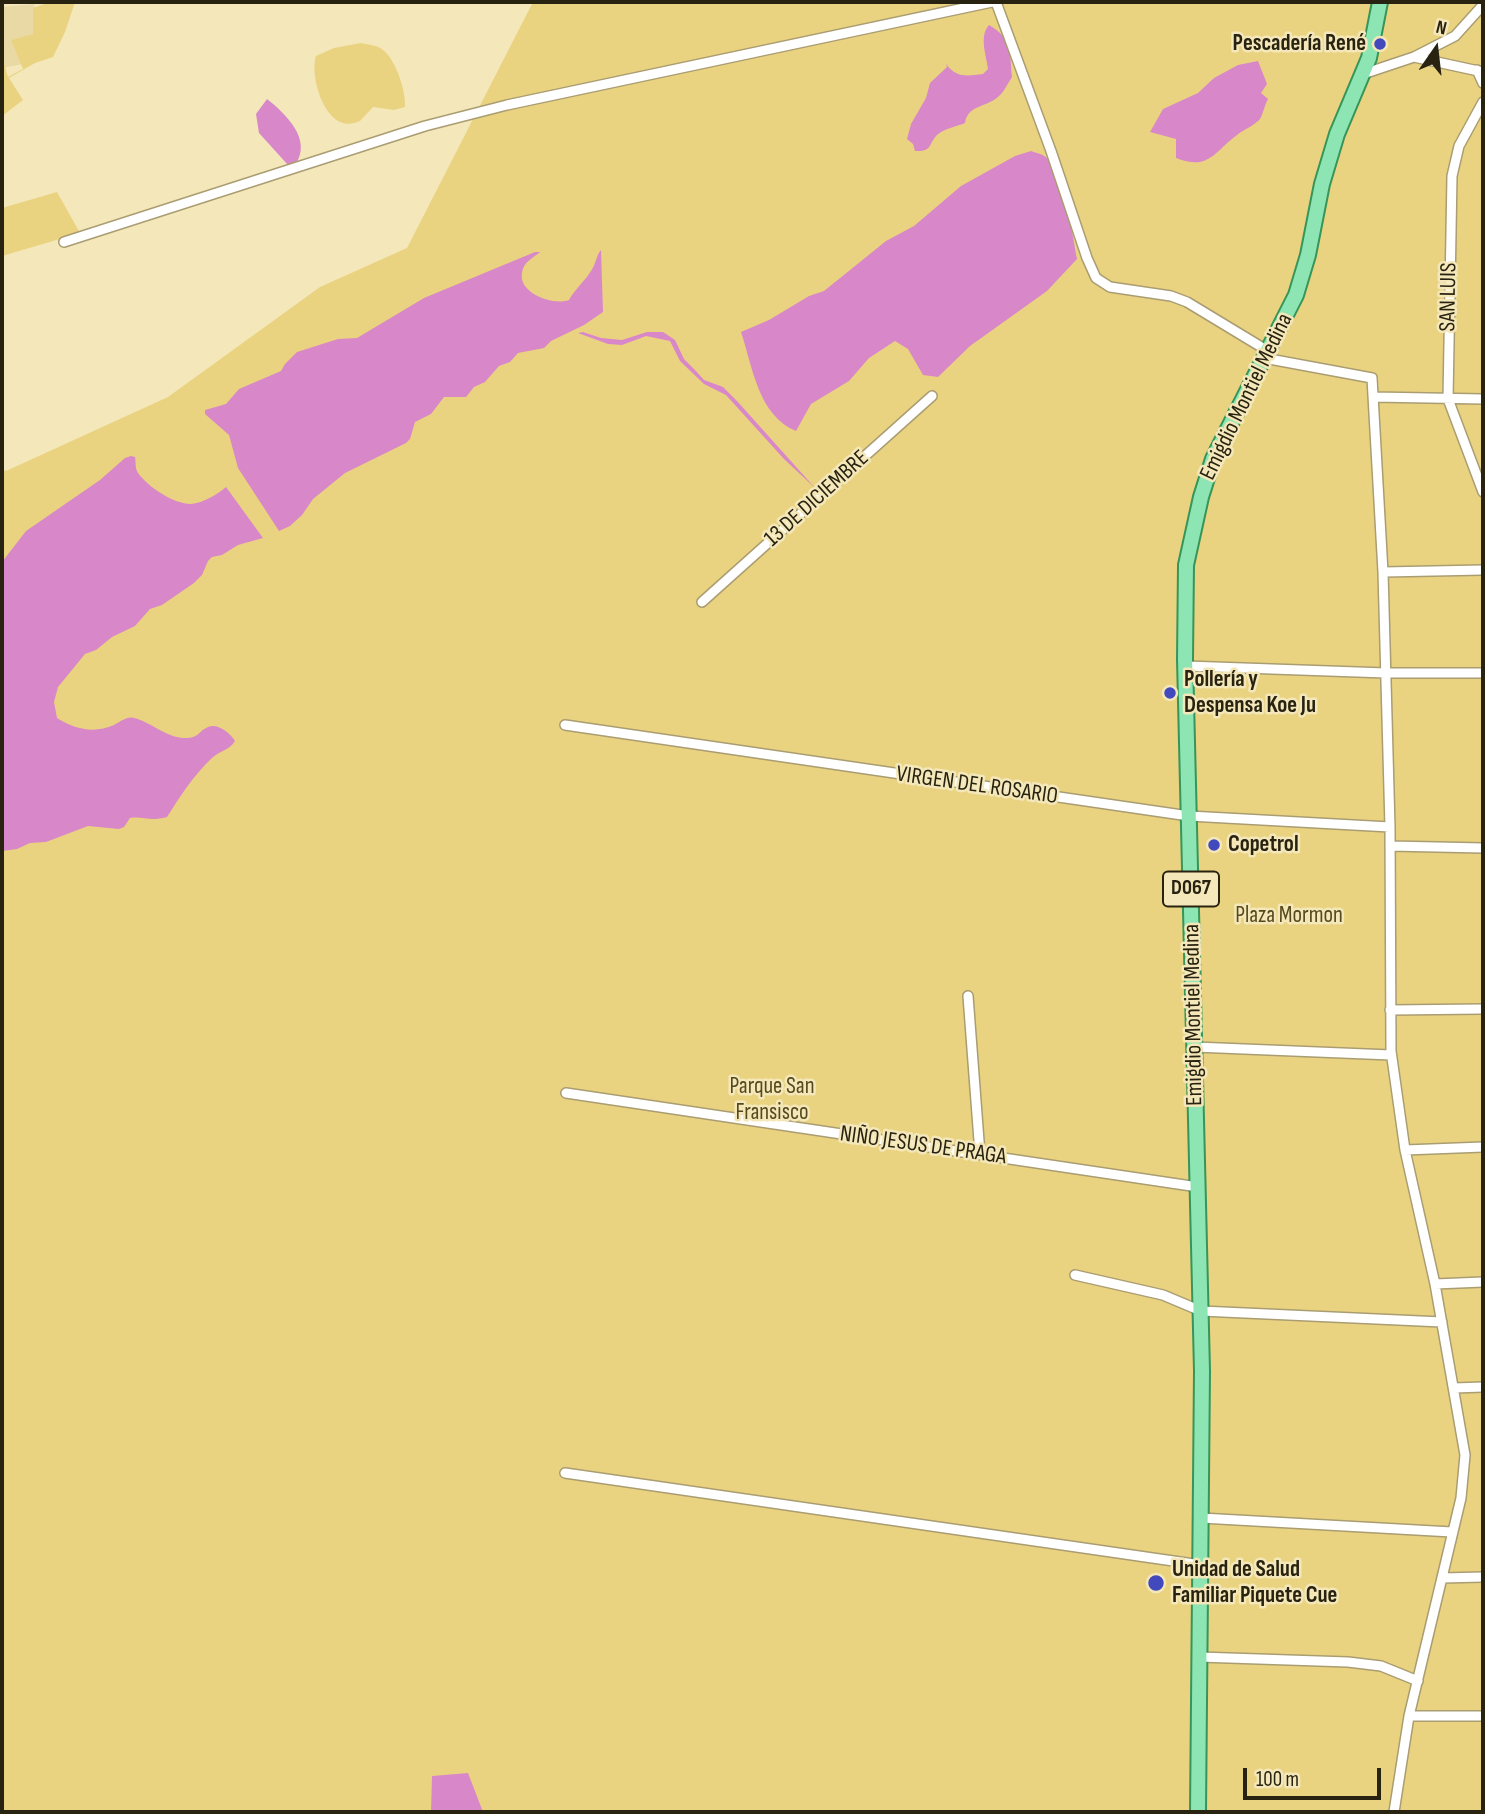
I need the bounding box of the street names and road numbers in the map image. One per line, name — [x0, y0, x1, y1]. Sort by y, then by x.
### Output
street label: SAN LUIS — [1435, 262, 1463, 332]
street label: Emigdio Montiel Medina — [1195, 309, 1299, 485]
street label: 13 DE DICIEMBRE — [759, 445, 875, 553]
street label: VIRGEN DEL ROSARIO — [894, 761, 1060, 811]
road number: D067 — [1163, 872, 1219, 906]
street label: Emigdio Montiel Medina — [1179, 924, 1209, 1106]
street label: NIÑO JESUS DE PRAGA — [838, 1121, 1008, 1171]

